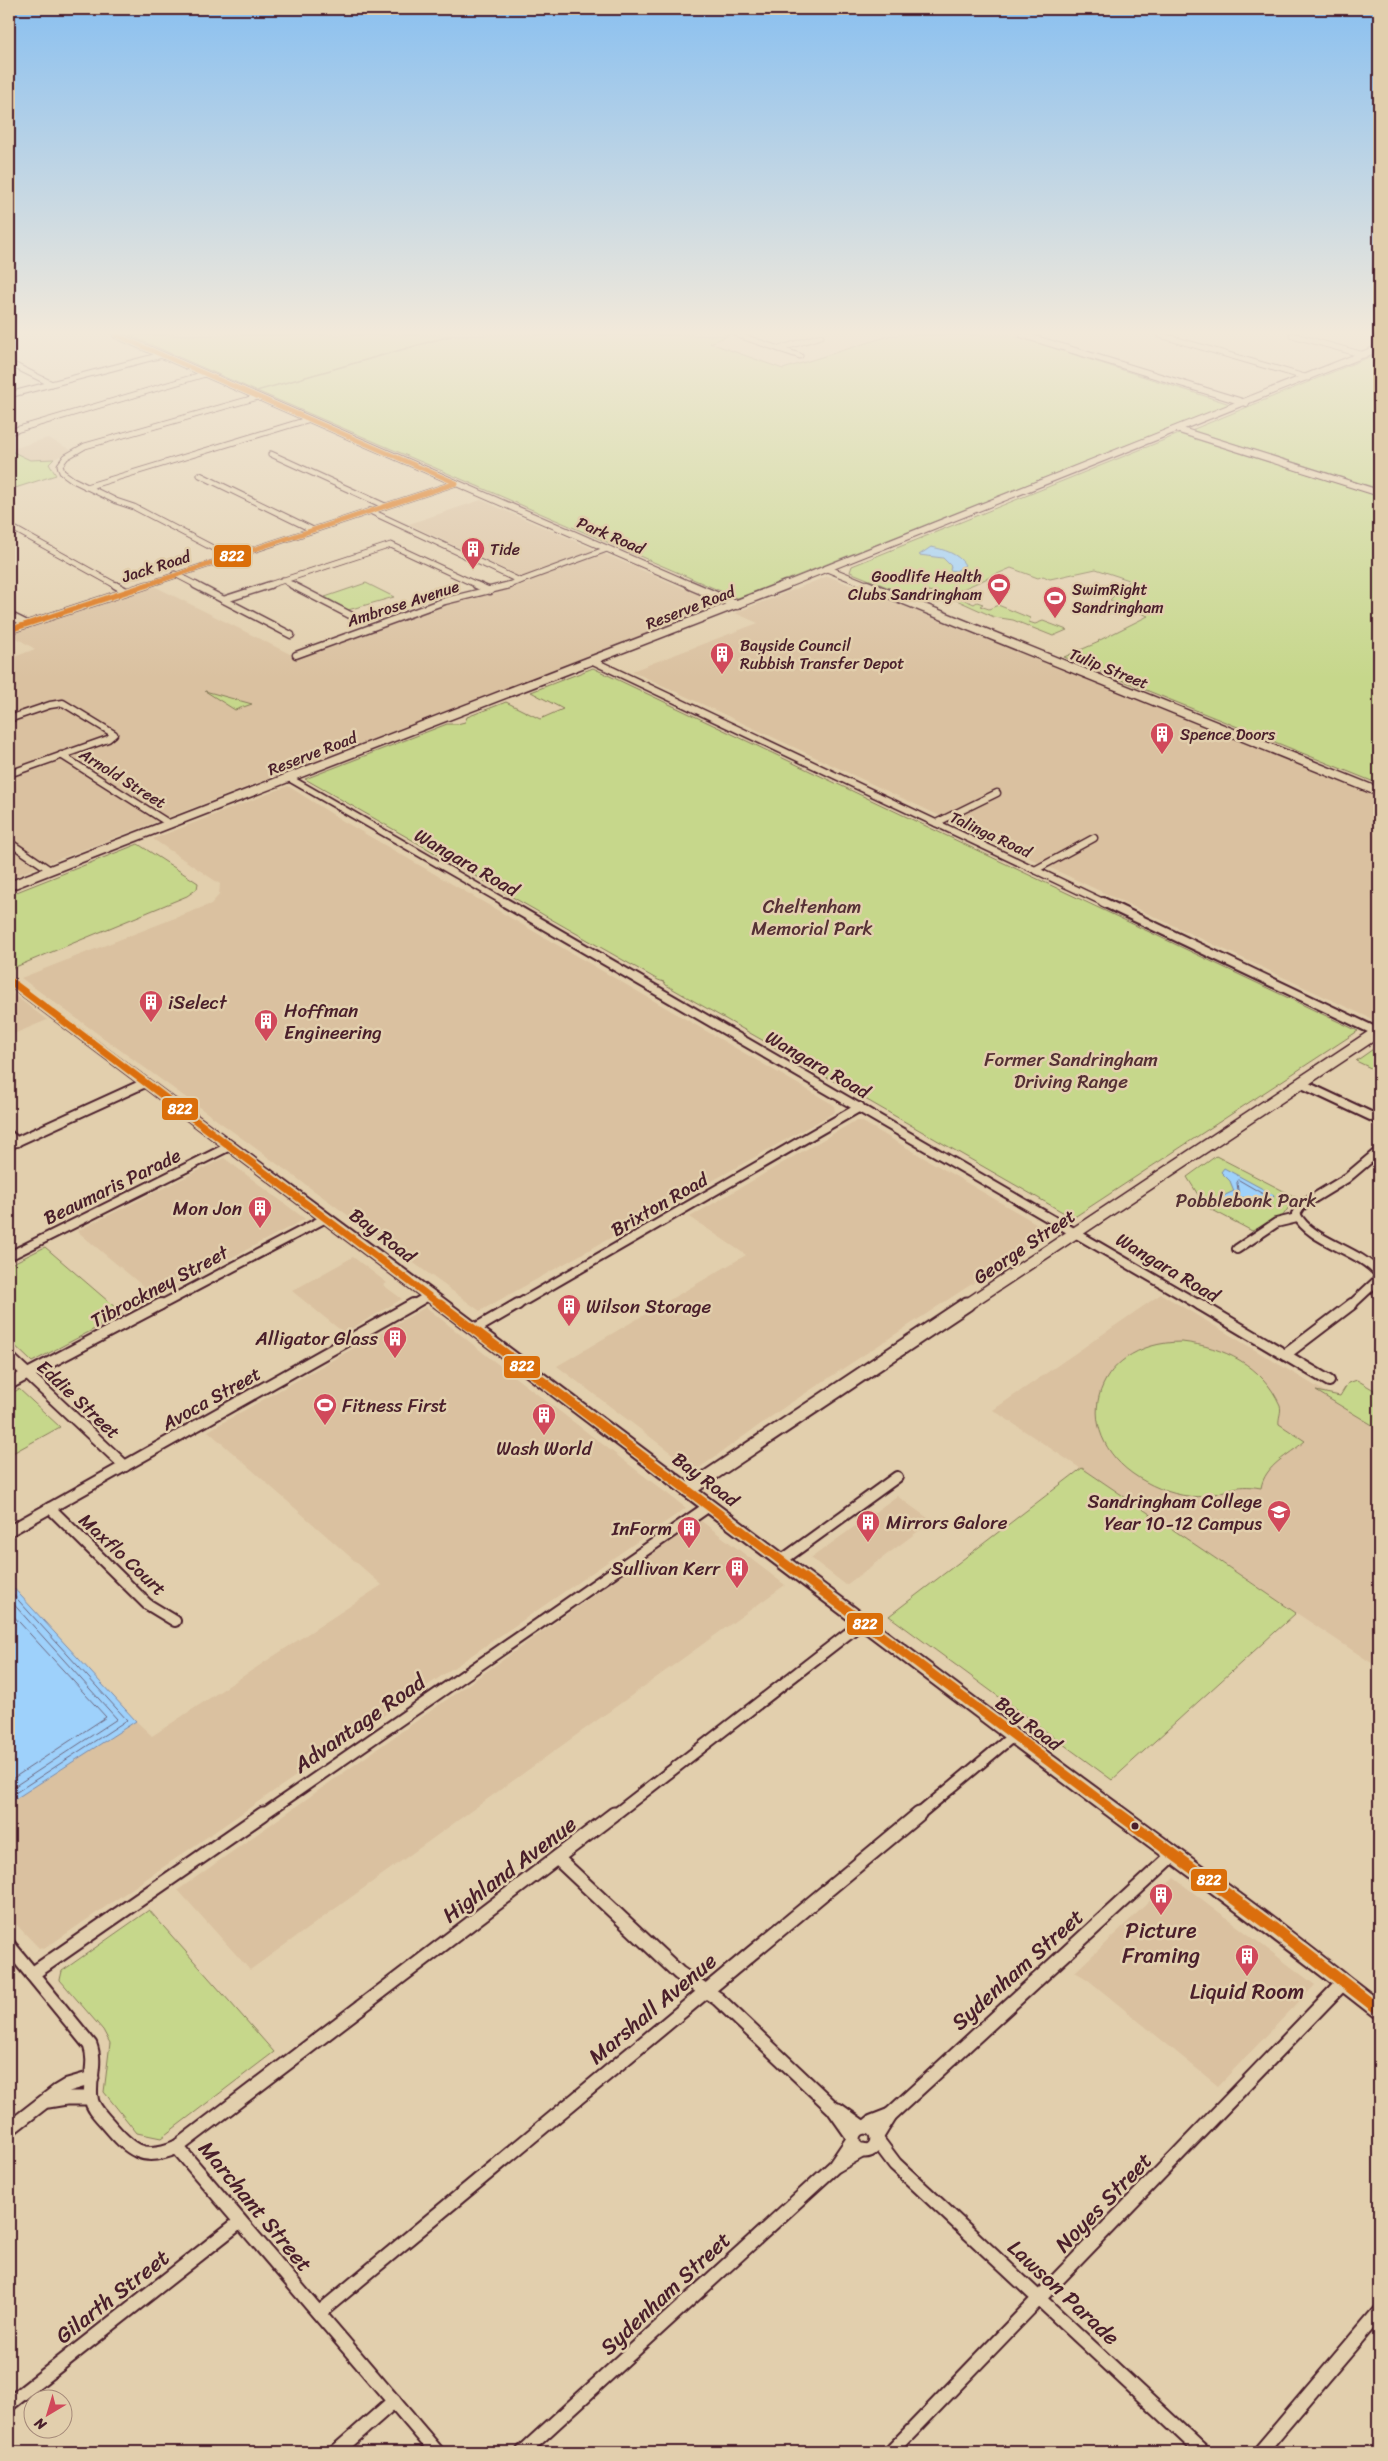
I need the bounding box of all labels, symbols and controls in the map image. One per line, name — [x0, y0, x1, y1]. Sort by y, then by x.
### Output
street label: Park Road — [572, 508, 651, 563]
place label: Tide — [490, 535, 520, 564]
building icon: Tide — [460, 536, 486, 570]
street label: Jack Road — [117, 541, 196, 591]
line badge: 822 — [213, 544, 252, 568]
text: 822 — [219, 544, 245, 569]
place label: Goodlife Health Clubs Sandringham — [848, 562, 982, 609]
street label: Ambrose Avenue — [342, 572, 463, 636]
sports icon: Goodlife Health Clubs Sandringham — [986, 572, 1012, 606]
place label: SwimRight Sandringham — [1072, 575, 1164, 622]
street label: Reserve Road — [641, 577, 741, 638]
sports icon: SwimRight Sandringham — [1042, 585, 1068, 619]
place label: Bayside Council Rubbish Transfer Depot — [740, 631, 904, 678]
street label: Tulip Street — [1065, 639, 1153, 698]
building icon: Bayside Council Rubbish Transfer Depot — [709, 641, 735, 675]
place label: Spence Doors — [1180, 720, 1276, 749]
building icon: Spence Doors — [1149, 721, 1175, 755]
street label: Reserve Road — [263, 723, 363, 784]
street label: Arnold Street — [73, 740, 172, 817]
street label: Talinga Road — [945, 803, 1038, 867]
street label: Wangara Road — [408, 819, 527, 907]
park label: Cheltenham Memorial Park — [751, 890, 873, 945]
place label: iSelect — [168, 986, 228, 1019]
building icon: iSelect — [138, 989, 164, 1023]
place label: Hoffman Engineering — [284, 994, 382, 1049]
building icon: Hoffman Engineering — [253, 1008, 279, 1042]
street label: Wangara Road — [759, 1021, 878, 1109]
park label: Former Sandringham Driving Range — [984, 1043, 1158, 1098]
line badge: 822 — [161, 1097, 199, 1121]
text: 822 — [167, 1097, 193, 1122]
street label: Beaumaris Parade — [38, 1139, 187, 1234]
street label: Brixton Road — [604, 1163, 715, 1246]
park label: Pobblebonk Park — [1176, 1184, 1317, 1217]
place label: Mon Jon — [173, 1192, 242, 1225]
building icon: Mon Jon — [247, 1195, 273, 1229]
street label: Bay Road — [342, 1199, 424, 1272]
street label: George Street — [966, 1200, 1082, 1293]
street label: Wangara Road — [1109, 1223, 1228, 1313]
street label: Tibrockney Street — [84, 1235, 235, 1337]
place label: Wilson Storage — [586, 1290, 712, 1323]
building icon: Wilson Storage — [556, 1293, 582, 1327]
place label: Alligator Glass — [255, 1322, 378, 1355]
building icon: Alligator Glass — [382, 1325, 408, 1359]
street label: Eddie Street — [29, 1351, 128, 1447]
text: 822 — [509, 1354, 535, 1379]
line badge: 822 — [503, 1355, 541, 1379]
street label: Avoca Street — [154, 1357, 267, 1440]
place label: Fitness First — [342, 1389, 447, 1422]
sports icon: Fitness First — [312, 1392, 338, 1426]
building icon: Wash World — [531, 1402, 557, 1436]
place label: Wash World — [496, 1432, 593, 1465]
street label: Bay Road — [665, 1443, 747, 1516]
place label: Sandringham College Year 10-12 Campus — [1088, 1485, 1262, 1540]
school or university icon: Sandringham College Year 10-12 Campus — [1266, 1499, 1292, 1533]
street label: Maxflo Court — [71, 1505, 174, 1604]
place label: Mirrors Galore — [886, 1506, 1008, 1539]
building icon: Mirrors Galore — [855, 1509, 881, 1543]
place label: InForm — [611, 1512, 672, 1545]
building icon: InForm — [676, 1515, 702, 1549]
place label: Sullivan Kerr — [611, 1552, 721, 1585]
building icon: Sullivan Kerr — [724, 1555, 750, 1589]
line badge: 822 — [846, 1612, 884, 1636]
text: 822 — [852, 1612, 878, 1637]
street label: Advantage Road — [284, 1662, 435, 1784]
street label: Bay Road — [988, 1687, 1070, 1760]
street label: Highland Avenue — [433, 1805, 585, 1933]
unlabelled marker — [1130, 1821, 1140, 1831]
line badge: 822 — [1190, 1868, 1228, 1892]
text: 822 — [1196, 1868, 1222, 1893]
building icon: Picture Framing — [1148, 1882, 1174, 1916]
street label: Sydenham Street — [942, 1898, 1093, 2040]
place label: Picture Framing — [1122, 1911, 1200, 1975]
street label: Marshall Avenue — [579, 1942, 726, 2074]
building icon: Liquid Room — [1234, 1943, 1260, 1977]
place label: Liquid Room — [1190, 1972, 1304, 2011]
street label: Marchant Street — [188, 2131, 323, 2281]
street label: Noyes Street — [1045, 2142, 1162, 2262]
street label: Sydenham Street — [590, 2221, 741, 2365]
street label: Lawson Parade — [998, 2229, 1129, 2355]
street label: Gilarth Street — [46, 2239, 179, 2354]
north arrow — [22, 2388, 72, 2438]
text: N — [29, 2411, 53, 2437]

